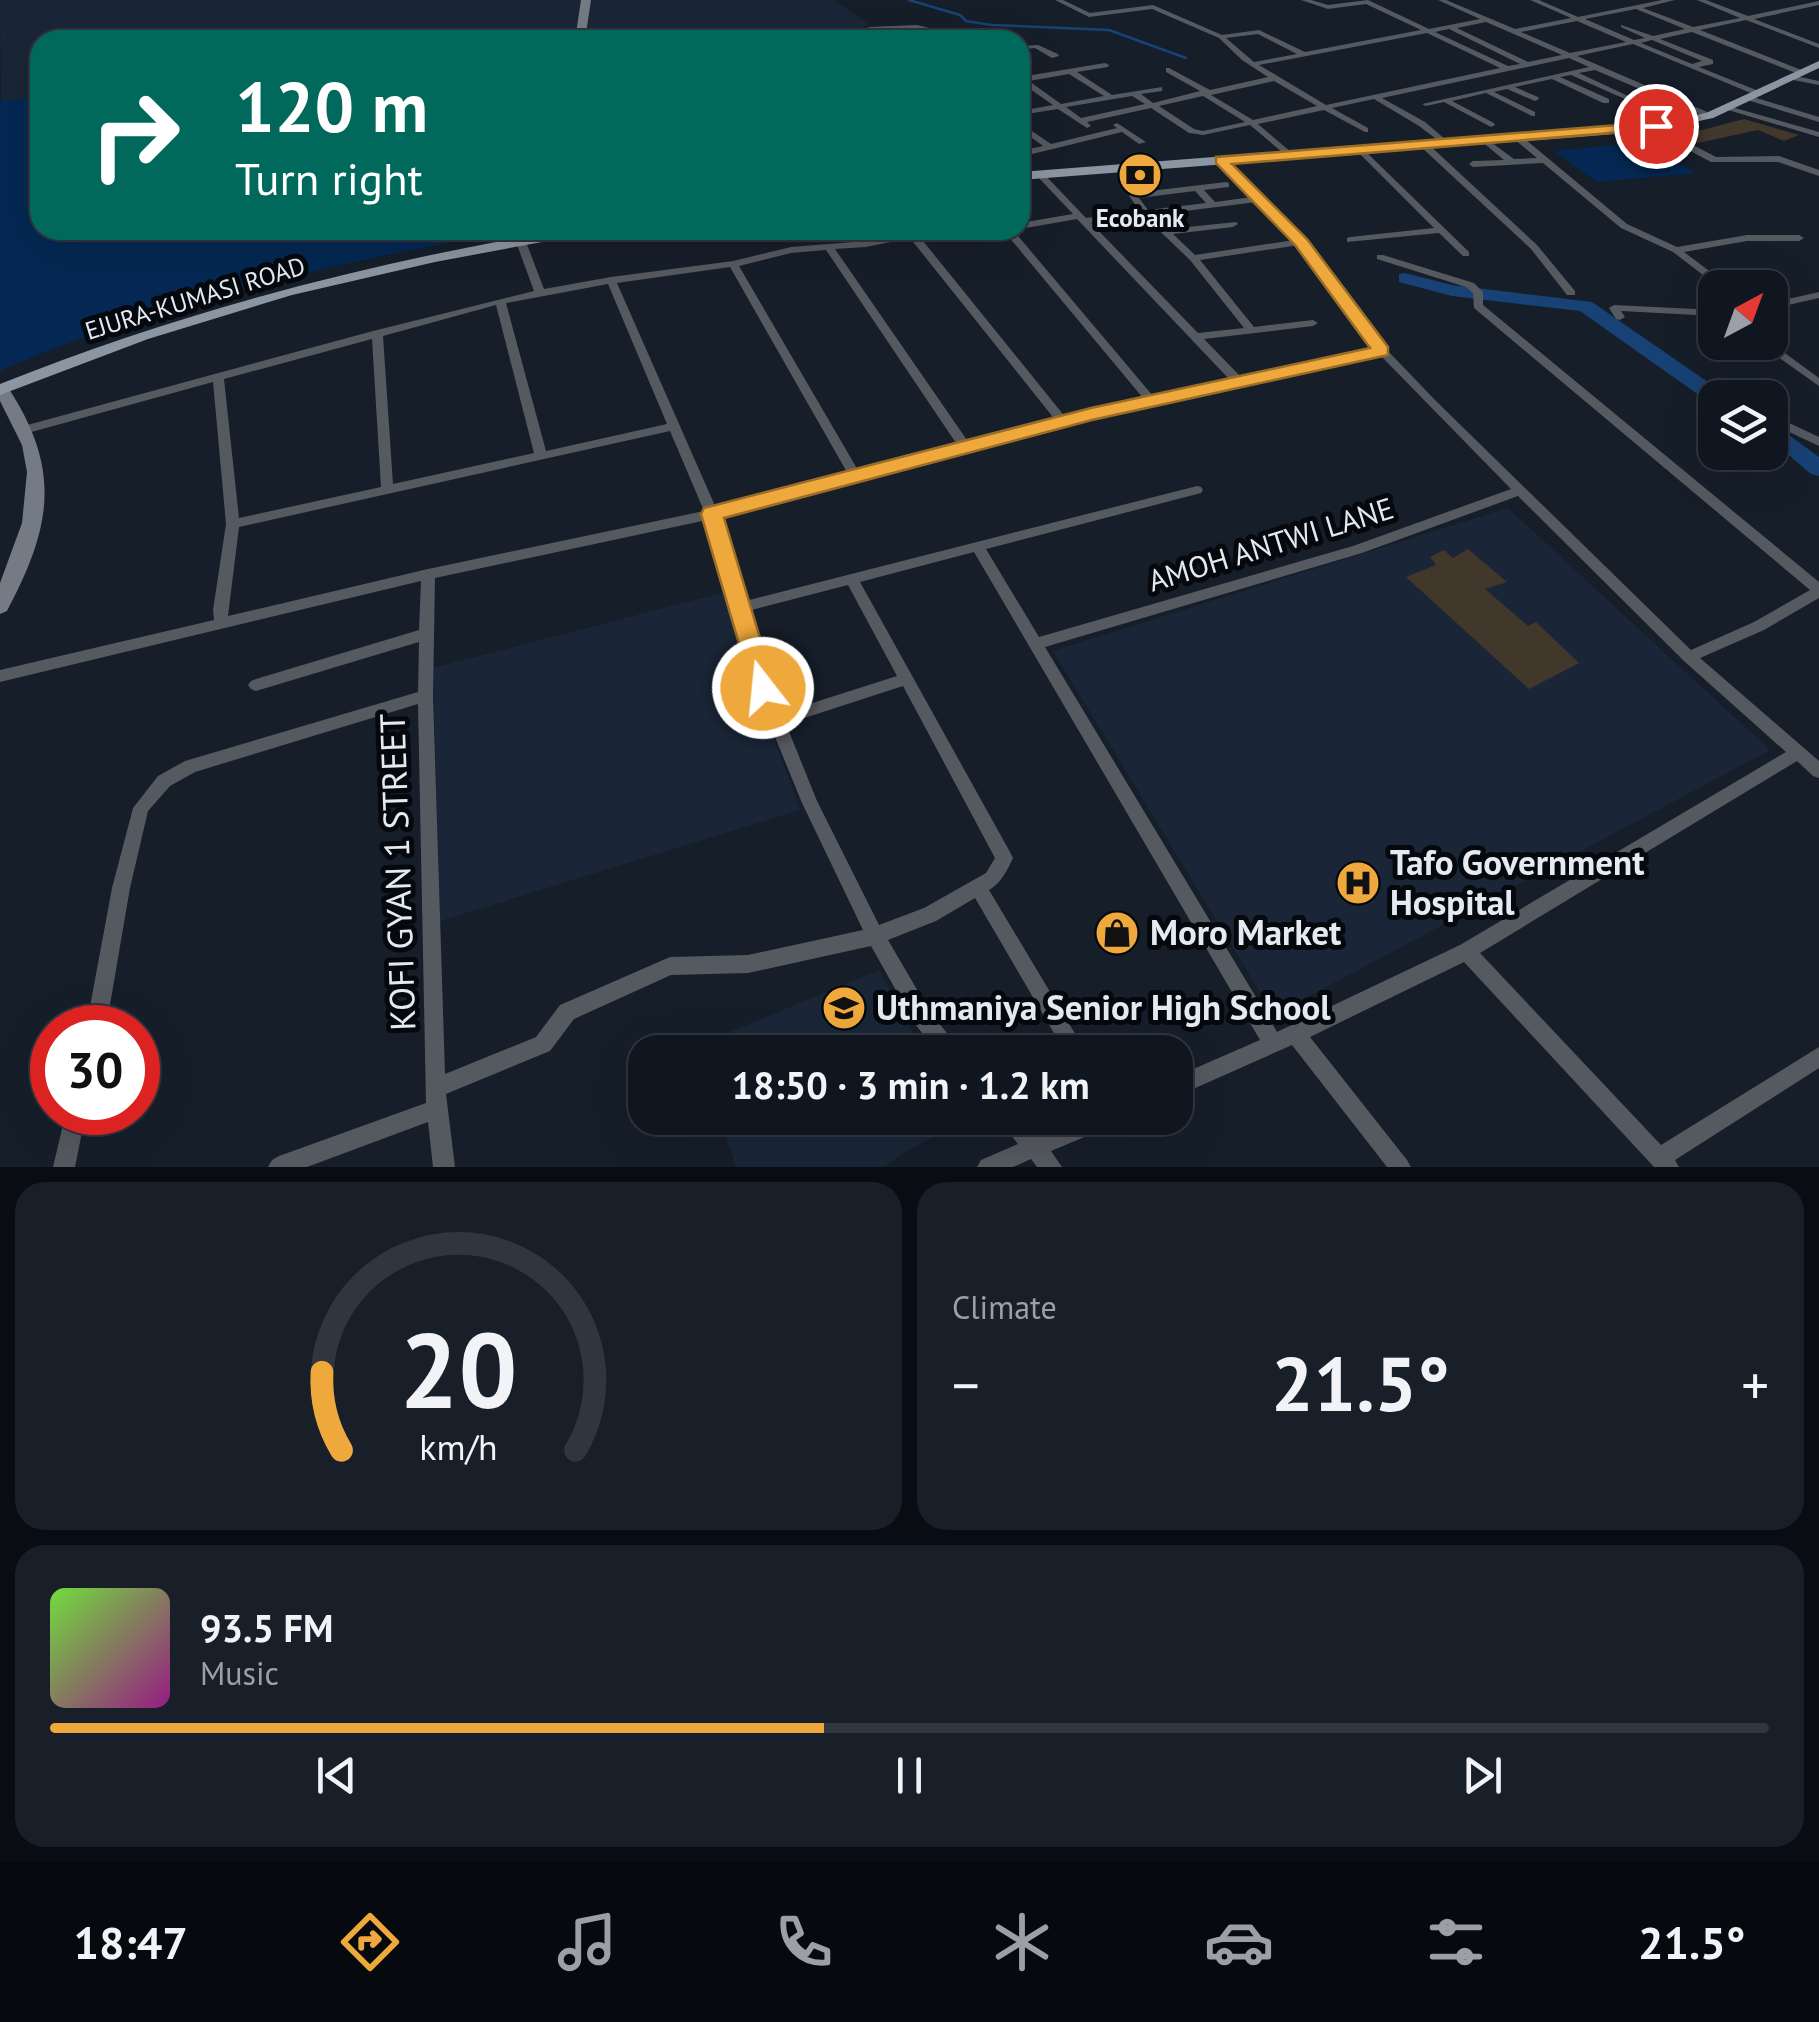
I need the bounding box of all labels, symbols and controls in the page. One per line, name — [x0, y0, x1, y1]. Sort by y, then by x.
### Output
text: 120 m — [235, 61, 428, 151]
icon: right — [70, 70, 200, 200]
pin — [1614, 84, 1699, 169]
icon: arrive — [1629, 99, 1684, 154]
text: Turn right — [235, 149, 423, 207]
bank icon: Ecobank — [1117, 152, 1163, 198]
place label: Ecobank — [1096, 202, 1185, 234]
street label: EJURA-KUMASI ROAD — [81, 249, 309, 347]
north arrow — [1698, 270, 1788, 360]
map controls — [1698, 270, 1788, 470]
button: layers — [1698, 380, 1788, 470]
street label: AMOH ANTWI LANE — [1143, 488, 1398, 599]
position arrow — [711, 636, 815, 740]
street label: KOFI GYAN 1 STREET — [368, 713, 426, 1031]
place label: Tafo Government Hospital — [1390, 839, 1645, 925]
hospital icon: Tafo Government Hospital — [1335, 860, 1381, 906]
place label: Moro Market — [1150, 909, 1342, 955]
shop icon: Moro Market — [1094, 910, 1140, 956]
place label: Uthmaniya Senior High School — [876, 984, 1331, 1030]
school or university icon: Uthmaniya Senior High School — [821, 985, 867, 1031]
speed limit sign: 30 — [30, 1005, 160, 1135]
text: 18:50 · 3 min · 1.2 km — [731, 1060, 1090, 1109]
text: Climate — [952, 1286, 1057, 1328]
text: 20 — [400, 1302, 517, 1437]
text: 21.5° — [1271, 1335, 1450, 1432]
text: − — [952, 1349, 980, 1420]
text: + — [1741, 1349, 1769, 1420]
text: km/h — [419, 1424, 498, 1470]
text: 93.5 FM — [200, 1603, 333, 1652]
text: Music — [200, 1652, 279, 1694]
icon: previous — [309, 1748, 364, 1803]
icon: pause — [882, 1748, 937, 1803]
icon: next — [1455, 1748, 1510, 1803]
icon: directions — [335, 1907, 405, 1977]
icon: music — [552, 1907, 622, 1977]
icon: phone — [769, 1907, 839, 1977]
icon: climate — [987, 1907, 1057, 1977]
icon: car — [1204, 1907, 1274, 1977]
icon: filters — [1421, 1907, 1491, 1977]
text: 18:47 — [74, 1913, 188, 1971]
text: 21.5° — [1638, 1913, 1745, 1971]

